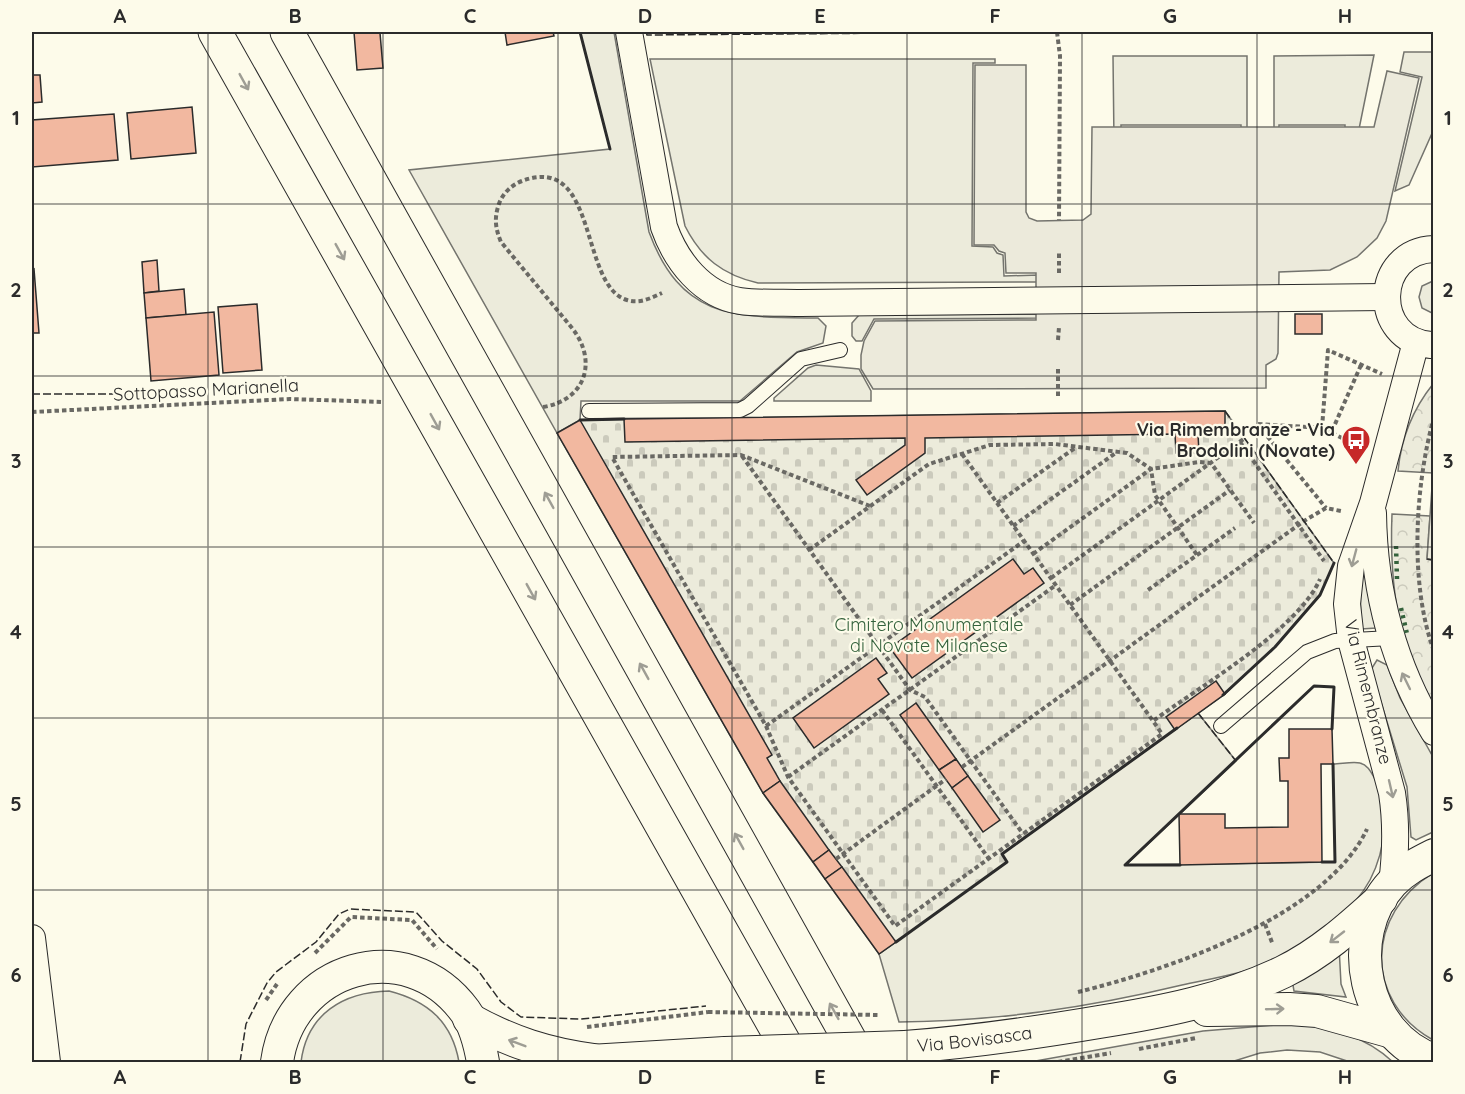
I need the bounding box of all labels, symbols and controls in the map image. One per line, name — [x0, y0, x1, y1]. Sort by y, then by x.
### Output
text: A — [114, 3, 127, 28]
text: B — [288, 3, 302, 28]
text: C — [464, 3, 477, 28]
text: D — [638, 3, 652, 28]
text: E — [814, 3, 826, 28]
text: F — [989, 3, 1001, 28]
text: G — [1163, 3, 1177, 28]
text: H — [1338, 3, 1352, 28]
one-way arrow — [239, 73, 250, 91]
text: 1 — [12, 105, 20, 130]
text: 1 — [1444, 105, 1452, 130]
one-way arrow — [334, 244, 346, 261]
text: 2 — [10, 277, 22, 302]
text: 2 — [1442, 277, 1454, 302]
street label: Sottopasso Marianella — [113, 373, 299, 406]
one-way arrow — [430, 413, 441, 431]
place label: Via Rimembranze - Via Brodolini (Novate) — [1137, 418, 1335, 462]
bus stop icon: Via Rimembranze - Via Brodolini (Novate) — [1340, 424, 1372, 466]
text: 3 — [11, 448, 21, 473]
text: 3 — [1443, 448, 1453, 473]
one-way arrow — [543, 492, 554, 510]
one-way arrow — [1347, 548, 1359, 567]
one-way arrow — [525, 583, 537, 600]
park label: Cimitero Monumentale di Novate Milanese — [835, 613, 1023, 657]
street label: Via Rimembranze — [1339, 617, 1398, 767]
text: 4 — [10, 619, 22, 644]
text: 4 — [1442, 619, 1454, 644]
one-way arrow — [638, 663, 650, 680]
one-way arrow — [1400, 672, 1412, 690]
one-way arrow — [1386, 779, 1397, 798]
text: 5 — [10, 791, 22, 816]
text: 5 — [1442, 791, 1454, 816]
one-way arrow — [733, 833, 745, 850]
one-way arrow — [1329, 931, 1345, 944]
text: 6 — [10, 962, 22, 987]
text: 6 — [1442, 962, 1454, 987]
one-way arrow — [828, 1003, 839, 1021]
one-way arrow — [1265, 1003, 1285, 1015]
street label: Via Bovisasca — [916, 1021, 1034, 1057]
one-way arrow — [508, 1037, 527, 1048]
text: A — [114, 1064, 127, 1089]
text: B — [288, 1064, 302, 1089]
text: C — [464, 1064, 477, 1089]
text: D — [638, 1064, 652, 1089]
text: E — [814, 1064, 826, 1089]
text: F — [989, 1064, 1001, 1089]
text: G — [1163, 1064, 1177, 1089]
text: H — [1338, 1064, 1352, 1089]

